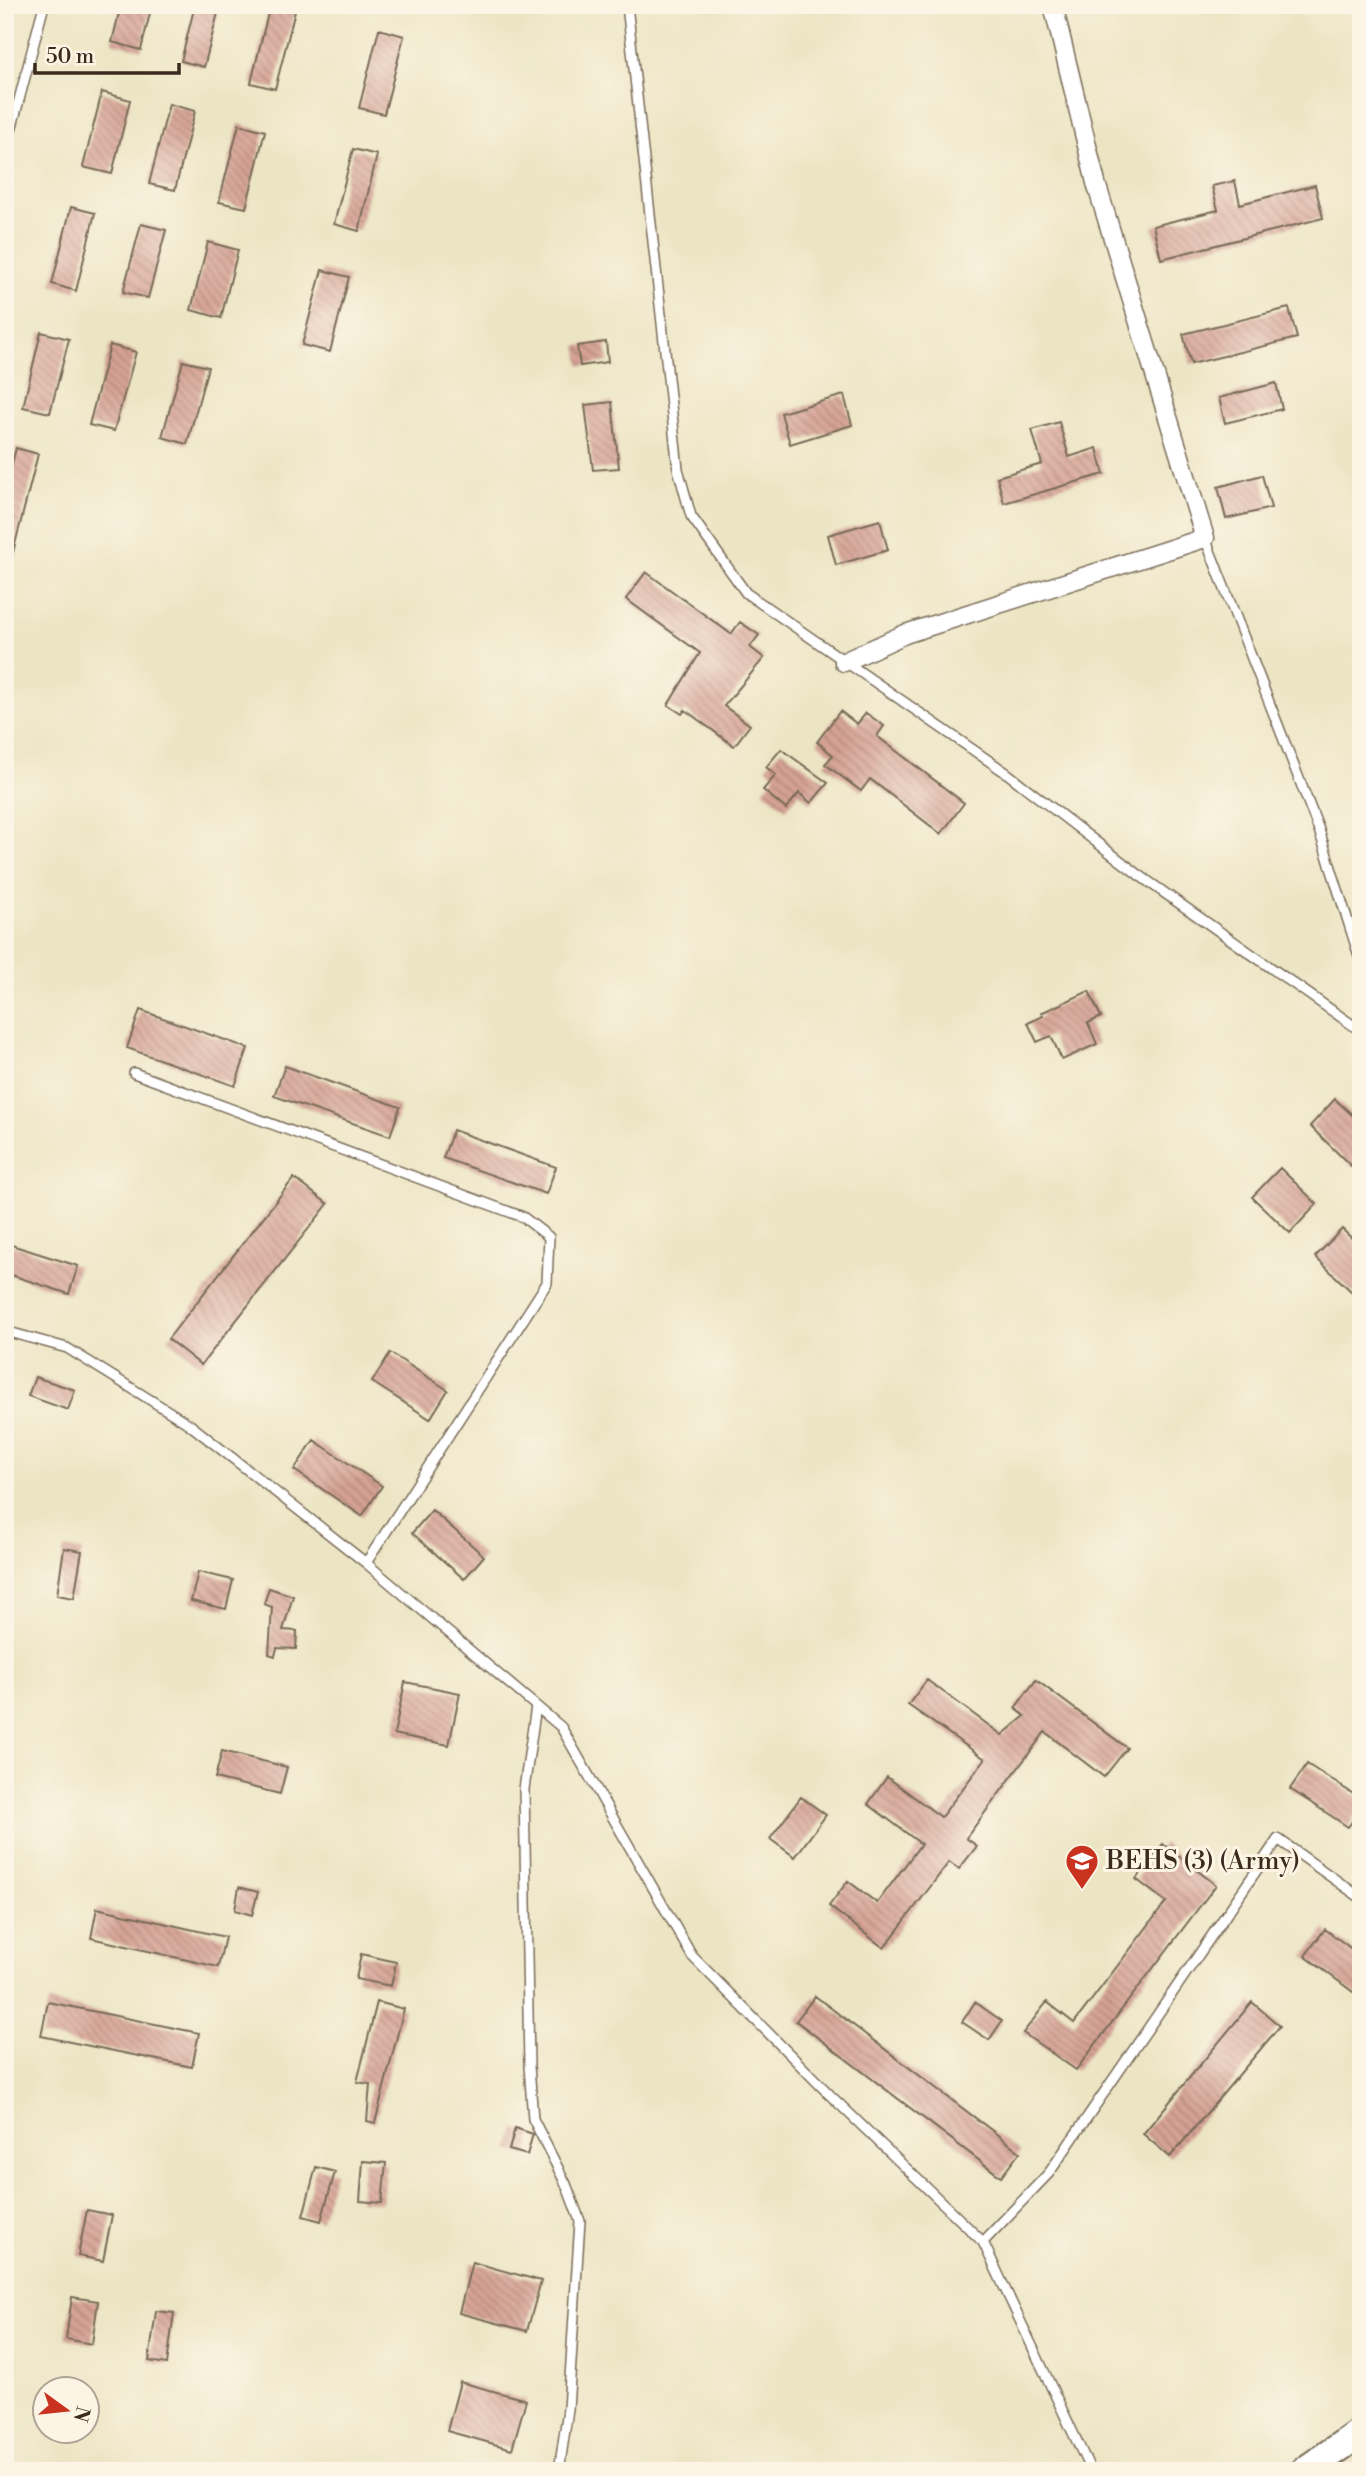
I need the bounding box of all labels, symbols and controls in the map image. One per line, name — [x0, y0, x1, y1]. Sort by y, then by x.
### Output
scale bar — [35, 32, 178, 76]
text: 50 m — [46, 44, 94, 70]
school or university icon: BEHS (3) (Army) — [1063, 1842, 1101, 1891]
place label: BEHS (3) (Army) — [1105, 1845, 1300, 1877]
north arrow — [32, 2374, 102, 2444]
text: N — [68, 2404, 95, 2425]

